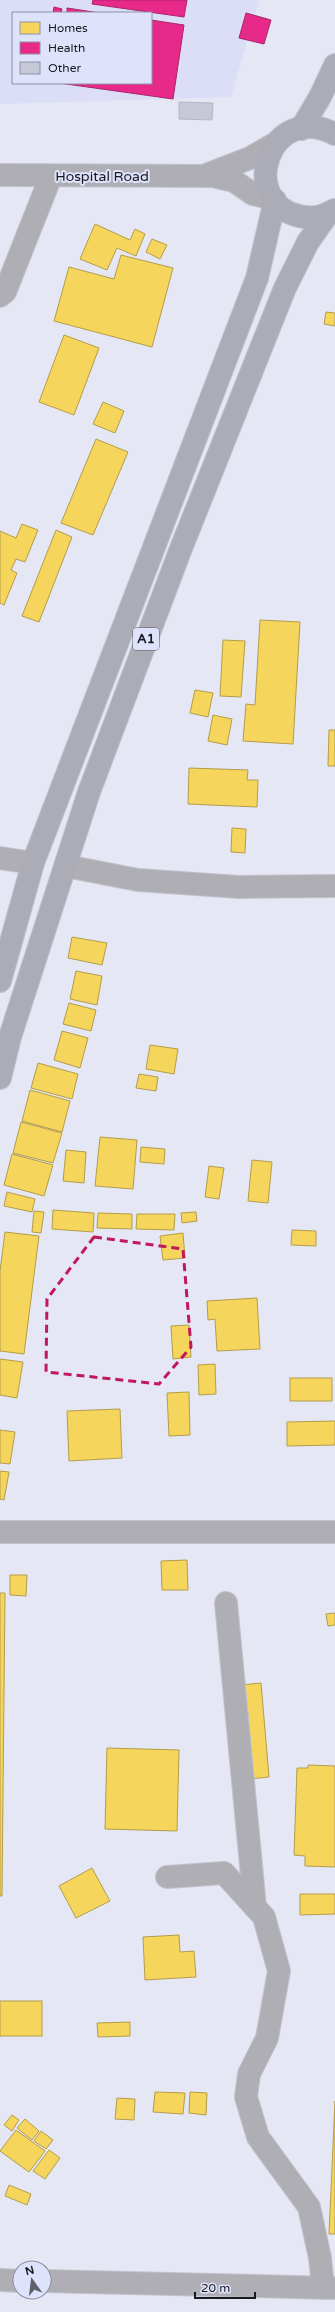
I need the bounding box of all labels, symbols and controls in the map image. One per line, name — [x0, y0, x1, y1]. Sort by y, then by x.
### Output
legend — [12, 12, 152, 84]
text: Homes — [48, 21, 88, 35]
text: Health — [48, 41, 85, 55]
text: Other — [48, 61, 81, 75]
street label: Hospital Road — [55, 168, 149, 185]
road number: A1 — [133, 628, 159, 650]
north arrow — [12, 2260, 52, 2300]
text: N — [24, 2263, 36, 2278]
scale bar — [195, 2274, 255, 2300]
text: 20 m — [201, 2281, 230, 2295]

